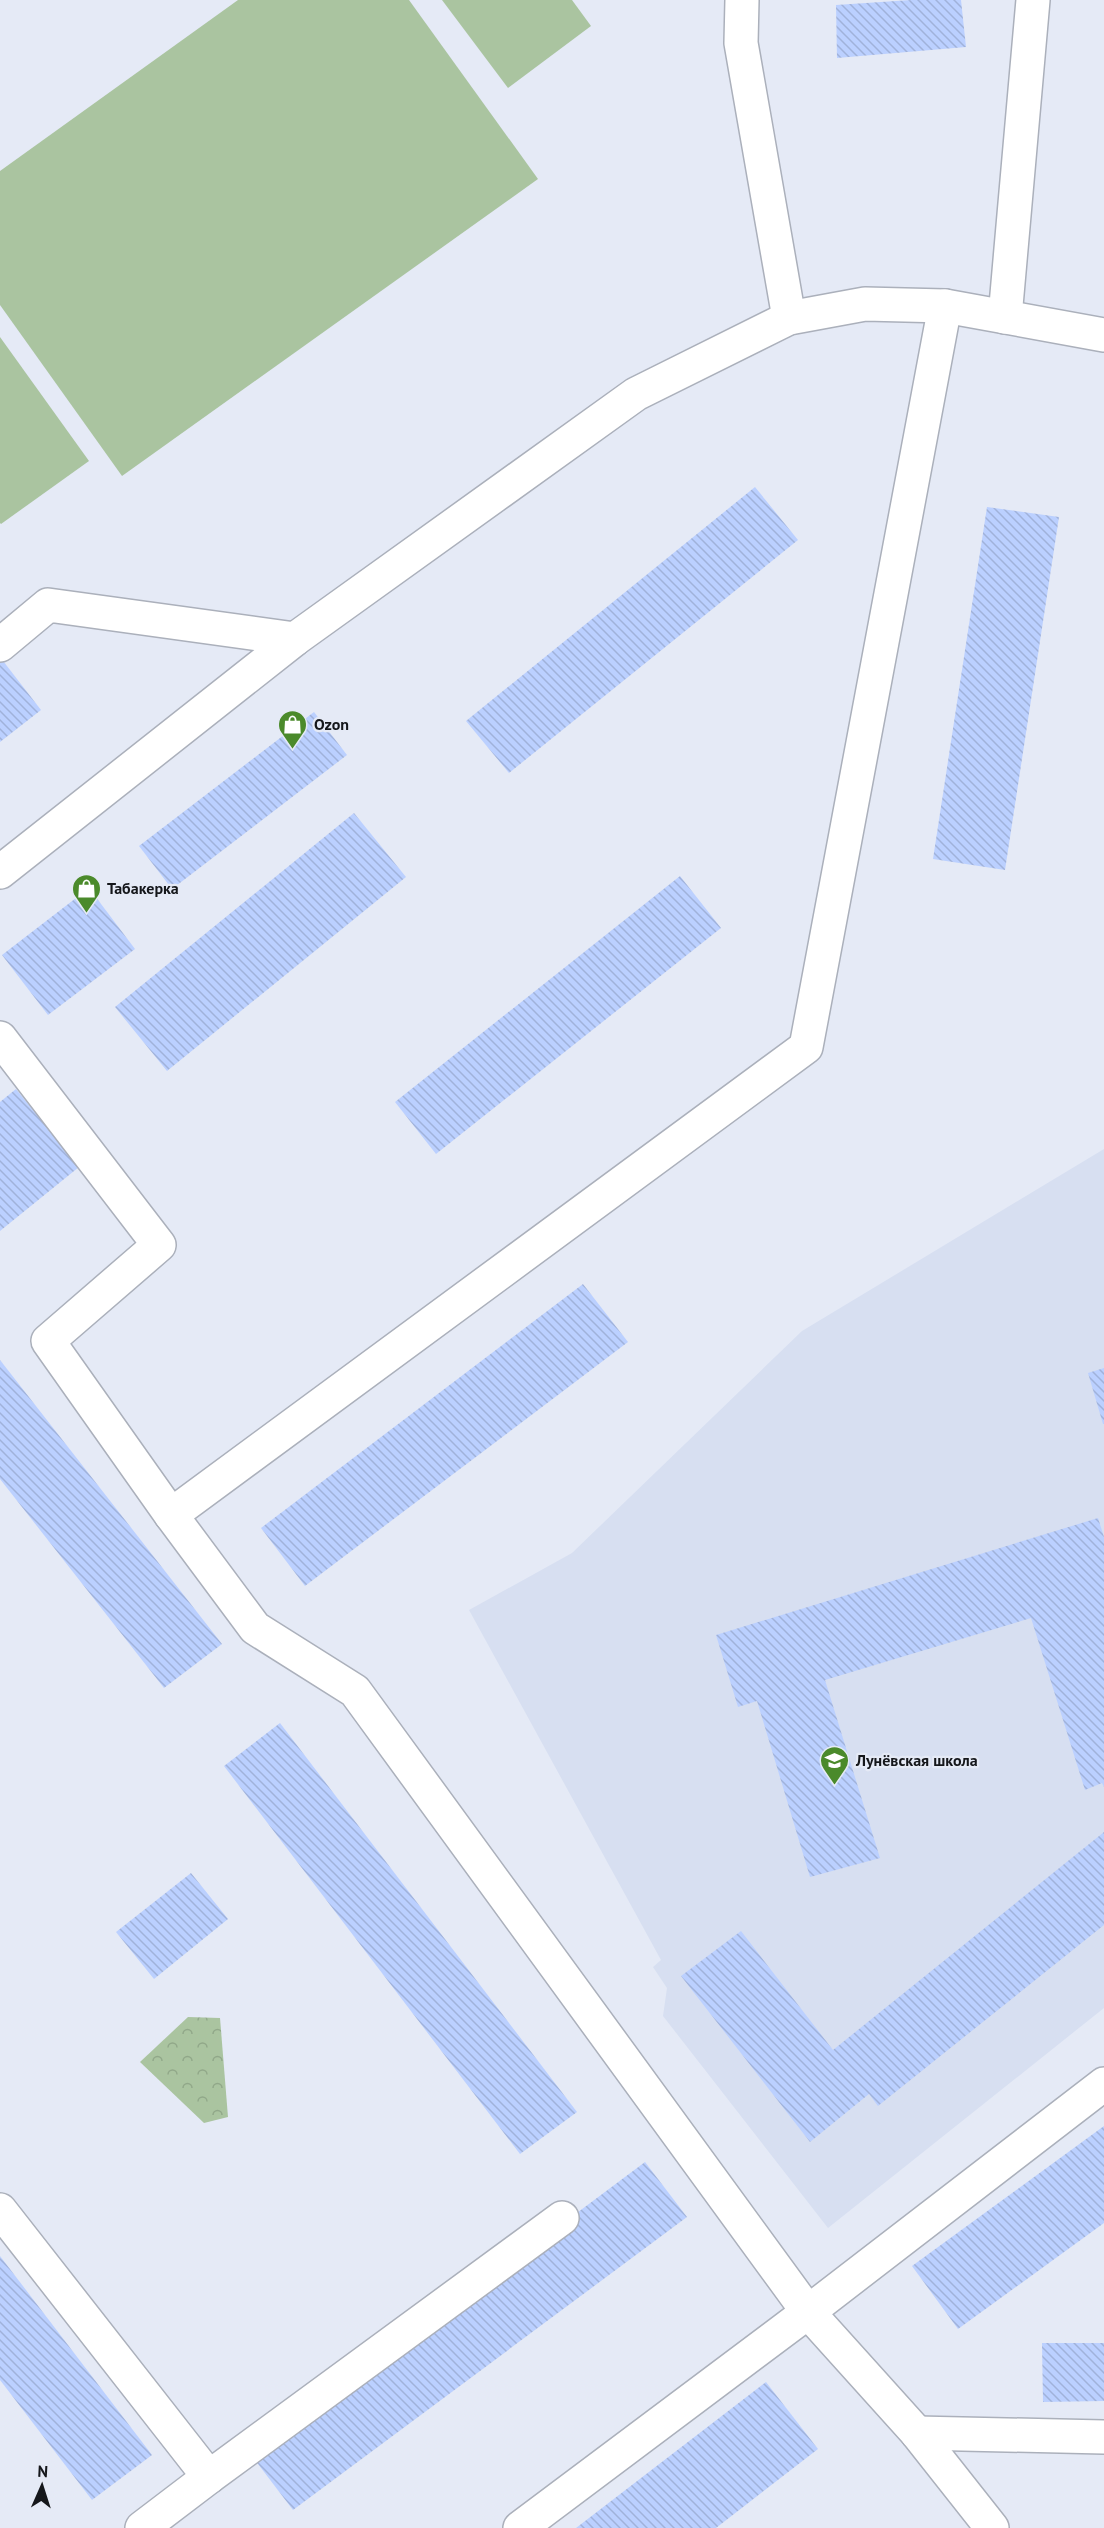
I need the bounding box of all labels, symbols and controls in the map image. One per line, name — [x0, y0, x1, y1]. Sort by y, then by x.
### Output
shop icon: Ozon — [277, 708, 309, 750]
place label: Ozon — [314, 714, 349, 734]
shop icon: Табакерка — [70, 872, 102, 914]
place label: Табакерка — [107, 878, 179, 898]
school or university icon: Лунёвская школа — [819, 1744, 851, 1786]
place label: Лунёвская школа — [855, 1750, 978, 1770]
north arrow — [12, 2456, 72, 2516]
text: N — [37, 2461, 49, 2481]

